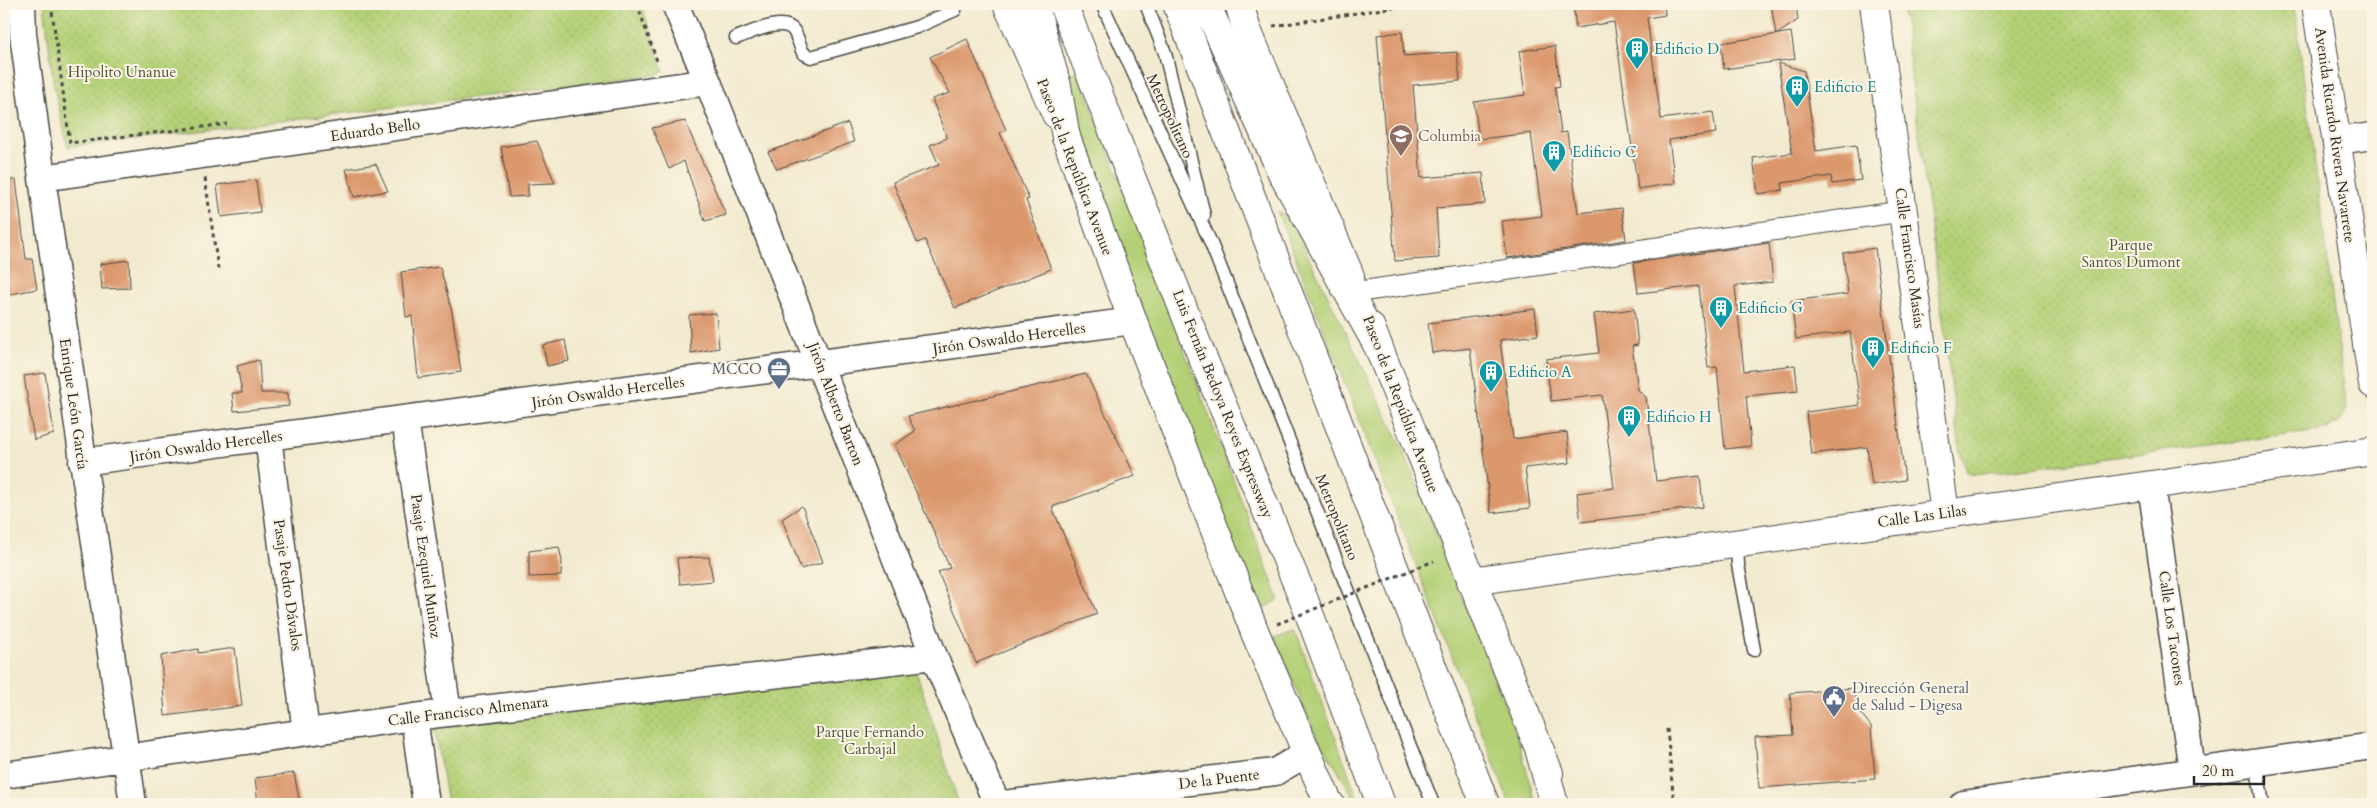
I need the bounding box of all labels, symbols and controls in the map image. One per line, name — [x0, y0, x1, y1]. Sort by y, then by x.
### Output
street label: Avenida Ricardo Rivera Navarrete — [2310, 26, 2360, 244]
building icon: Edificio D — [1624, 36, 1650, 70]
place label: Edificio D — [1654, 39, 1719, 59]
park label: Hipolito Unanue — [68, 62, 176, 82]
street label: Metropolitano — [1142, 70, 1198, 162]
building icon: Edificio E — [1784, 74, 1810, 108]
street label: Paseo de la República Avenue — [1032, 76, 1118, 258]
place label: Edificio E — [1814, 77, 1876, 97]
street label: Eduardo Bello — [329, 114, 421, 146]
school or university icon: Columbia — [1388, 123, 1414, 157]
place label: Columbia — [1418, 126, 1482, 146]
building icon: Edificio C — [1541, 139, 1567, 173]
place label: Edificio C — [1572, 142, 1637, 162]
street label: Calle Francisco Masías — [1890, 186, 1930, 330]
park label: Parque Santos Dumont — [2082, 235, 2181, 272]
street label: Luis Fernán Bedoya Reyes Expressway — [1168, 287, 1278, 521]
building icon: Edificio G — [1708, 295, 1734, 329]
place label: Edificio G — [1738, 298, 1803, 318]
street label: Paseo de la República Avenue — [1358, 313, 1444, 495]
street label: Jirón Oswaldo Hercelles — [929, 317, 1087, 359]
building icon: Edificio F — [1860, 335, 1886, 369]
street label: Enrique León García — [55, 337, 93, 471]
street label: Jirón Alberto Barton — [803, 338, 869, 469]
place label: Edificio F — [1890, 338, 1952, 358]
office icon: MCCO — [766, 356, 792, 390]
place label: MCCO — [712, 359, 762, 379]
building icon: Edificio A — [1478, 359, 1504, 393]
place label: Edificio A — [1508, 362, 1572, 382]
street label: Jirón Oswaldo Hercelles — [528, 371, 686, 413]
building icon: Edificio H — [1616, 404, 1642, 438]
place label: Edificio H — [1646, 407, 1712, 427]
street label: Jirón Oswaldo Hercelles — [126, 425, 284, 467]
street label: Metropolitano — [1311, 471, 1363, 563]
street label: Pasaje Ezequiel Muñoz — [406, 493, 446, 640]
street label: Calle Las Lilas — [1876, 500, 1968, 532]
street label: Pasaje Pedro Dávalos — [269, 518, 307, 652]
street label: Calle Los Tacones — [2154, 569, 2190, 687]
place label: Dirección General de Salud - Digesa — [1852, 678, 1969, 715]
public building icon: Dirección General de Salud - Digesa — [1821, 684, 1847, 718]
street label: Calle Francisco Almenara — [387, 691, 550, 731]
park label: Parque Fernando Carbajal — [816, 722, 924, 759]
scale bar — [2194, 753, 2264, 785]
text: 20 m — [2202, 761, 2234, 781]
street label: De la Puente — [1177, 764, 1261, 794]

